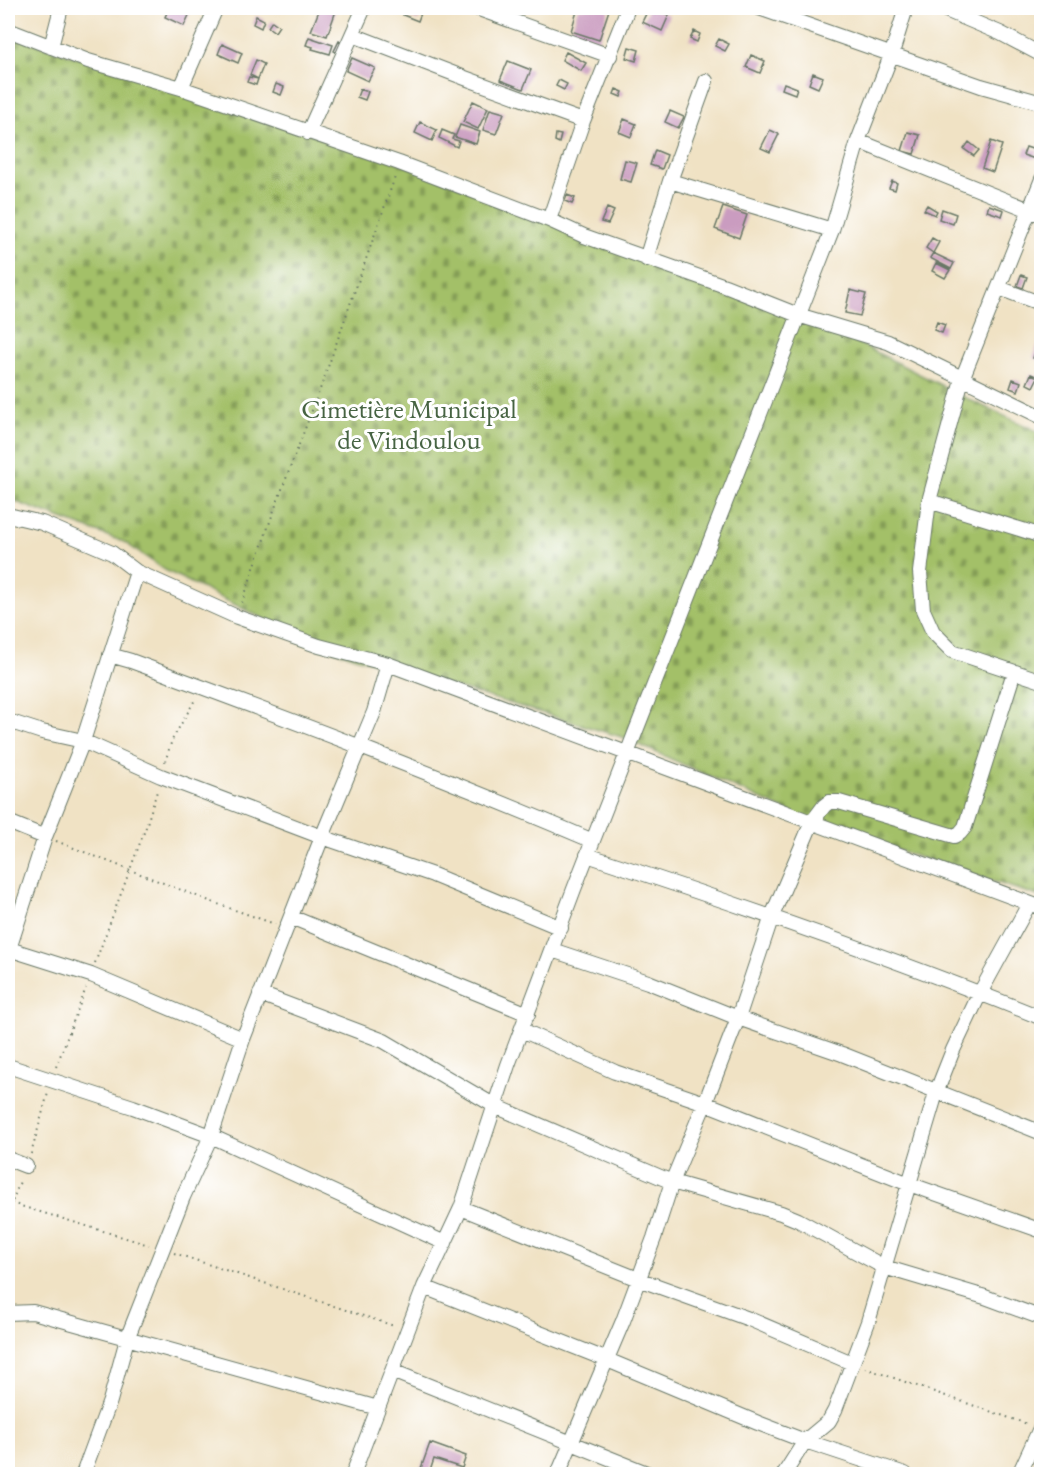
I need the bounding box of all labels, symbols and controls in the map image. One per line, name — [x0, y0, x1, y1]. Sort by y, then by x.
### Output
park label: Cimetière Municipal de Vindoulou — [301, 391, 517, 457]

